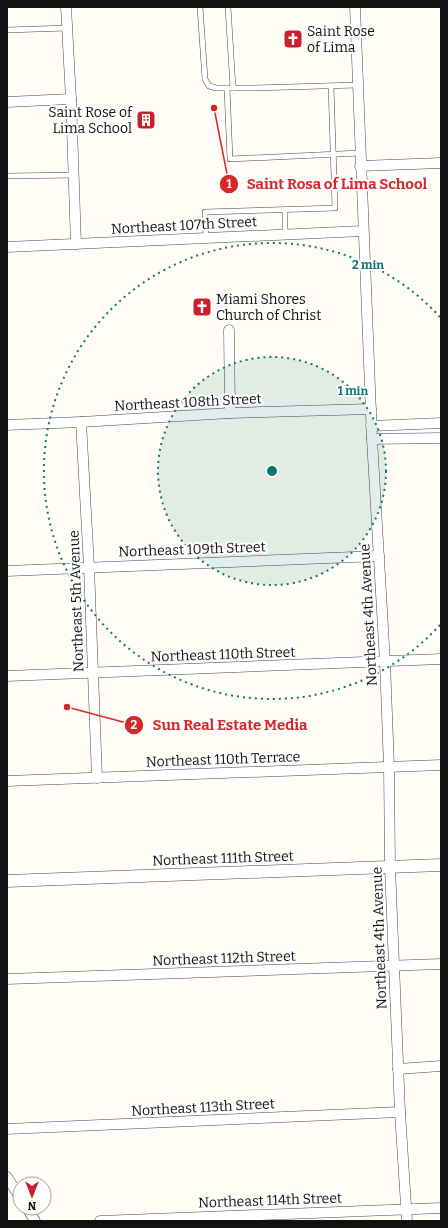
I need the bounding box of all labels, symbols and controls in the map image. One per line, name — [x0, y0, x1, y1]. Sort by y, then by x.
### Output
place label: Saint Rose of Lima — [307, 23, 375, 56]
church icon: Saint Rose of Lima — [282, 28, 304, 50]
place label: Saint Rose of Lima School — [48, 104, 133, 137]
building icon: Saint Rose of Lima School — [135, 109, 157, 131]
callout: Saint Rosa of Lima School — [219, 171, 435, 198]
text: Saint Rosa of Lima School — [247, 175, 428, 193]
text: 1 — [226, 177, 232, 191]
street label: Northeast 107th Street — [111, 213, 258, 238]
text: 2 min — [352, 258, 384, 272]
place label: Miami Shores Church of Christ — [216, 291, 321, 324]
church icon: Miami Shores Church of Christ — [191, 296, 213, 318]
text: 1 min — [338, 384, 368, 398]
street label: Northeast 108th Street — [114, 390, 262, 415]
centre of rings — [265, 464, 279, 478]
street label: Northeast 5th Avenue — [66, 530, 87, 672]
street label: Northeast 109th Street — [118, 538, 266, 561]
street label: Northeast 4th Avenue — [356, 543, 381, 687]
street label: Northeast 110th Street — [150, 643, 296, 666]
callout: Sun Real Estate Media — [124, 712, 315, 739]
text: Sun Real Estate Media — [153, 716, 308, 734]
text: 2 — [131, 718, 138, 732]
street label: Northeast 110th Terrace — [146, 748, 301, 771]
street label: Northeast 111th Street — [152, 848, 294, 869]
street label: Northeast 4th Avenue — [369, 867, 390, 1009]
street label: Northeast 112th Street — [152, 947, 296, 969]
street label: Northeast 113th Street — [131, 1095, 275, 1120]
north arrow — [12, 1176, 52, 1216]
street label: Northeast 114th Street — [198, 1189, 342, 1212]
text: N — [27, 1199, 36, 1212]

